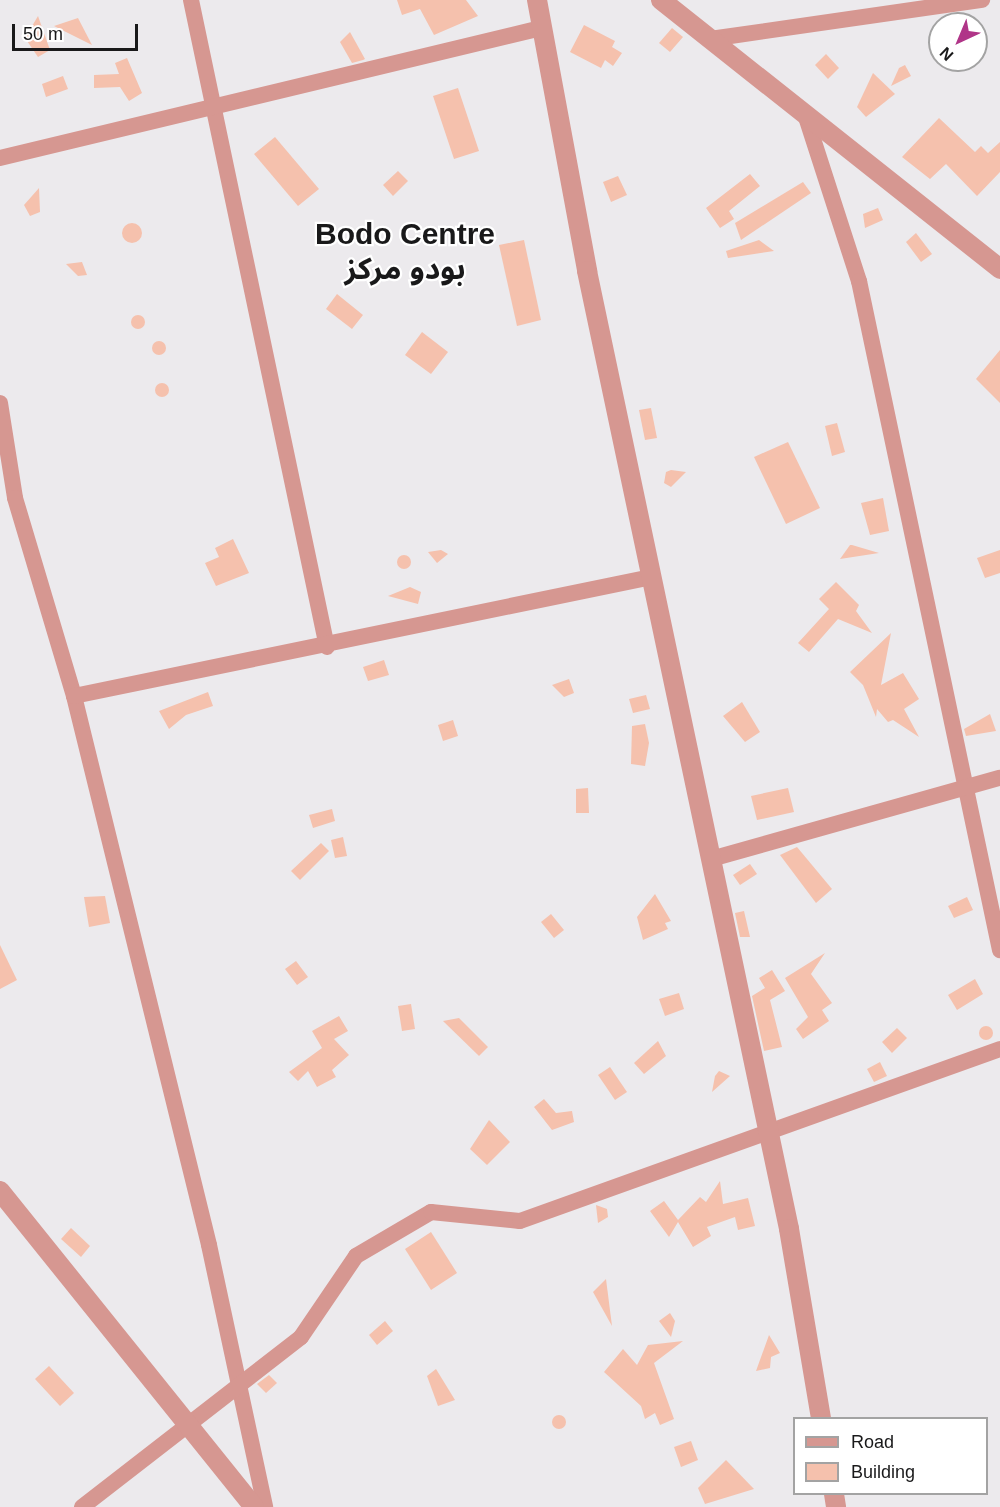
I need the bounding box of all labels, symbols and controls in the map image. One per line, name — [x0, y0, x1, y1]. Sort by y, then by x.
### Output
scale bar — [15, 12, 141, 50]
north arrow — [928, 12, 988, 72]
text: 50 m — [23, 24, 63, 44]
text: N — [936, 44, 957, 64]
district label: Bodo Centre بودو مركز — [315, 216, 495, 286]
legend — [793, 1417, 988, 1495]
text: Road — [851, 1432, 894, 1452]
text: Building — [851, 1462, 915, 1482]

